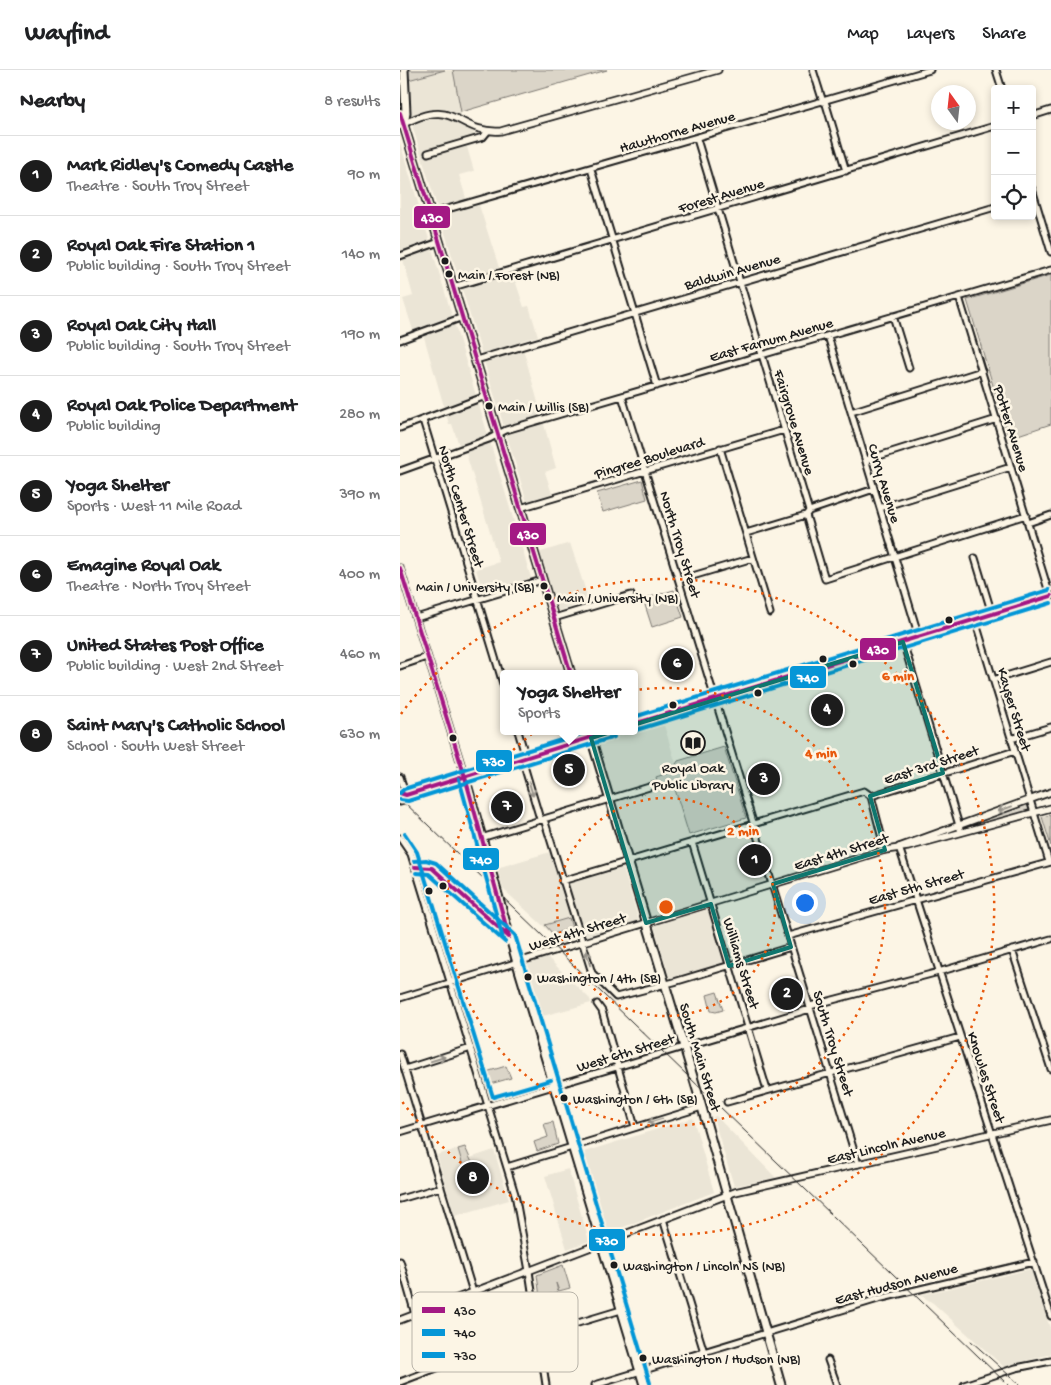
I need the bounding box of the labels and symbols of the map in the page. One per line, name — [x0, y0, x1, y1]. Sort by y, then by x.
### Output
north arrow — [931, 85, 976, 130]
street label: Hawthorne Avenue — [618, 108, 738, 158]
street label: Forest Avenue — [676, 175, 767, 219]
line badge: 430 — [413, 205, 451, 229]
text: 430 — [420, 211, 443, 228]
street label: Baldwin Avenue — [682, 251, 783, 295]
unlabelled marker — [440, 256, 450, 266]
place label: Main / Forest (NB) — [458, 268, 560, 285]
marker: Main / Forest (NB) — [444, 269, 454, 279]
street label: East Farnum Avenue — [708, 315, 836, 367]
street label: Fairgrove Avenue — [768, 367, 818, 478]
street label: Potter Avenue — [988, 382, 1032, 475]
place label: Main / Willis (SB) — [498, 400, 589, 417]
marker: Main / Willis (SB) — [484, 401, 494, 411]
street label: Pingree Boulevard — [591, 433, 708, 484]
street label: Curry Avenue — [863, 442, 904, 526]
street label: North Center Street — [433, 444, 488, 571]
street label: North Troy Street — [654, 489, 704, 602]
line badge: 430 — [509, 522, 547, 546]
text: 430 — [516, 528, 539, 545]
place label: Main / University (SB) — [416, 580, 535, 597]
marker: Main / University (SB) — [539, 581, 549, 591]
place label: Main / University (NB) — [557, 591, 679, 608]
marker: Main / University (NB) — [543, 592, 553, 602]
unlabelled marker — [944, 615, 954, 625]
line badge: 430 — [859, 637, 897, 661]
text: 430 — [866, 643, 889, 660]
pin: 6 — [661, 645, 693, 683]
unlabelled marker — [818, 654, 828, 664]
unlabelled marker — [848, 659, 858, 669]
line badge: 740 — [789, 665, 827, 689]
street label: Kayser Street — [992, 666, 1035, 755]
text: 6 min — [882, 668, 915, 686]
text: 740 — [796, 671, 819, 688]
unlabelled marker — [753, 688, 763, 698]
pin: 4 — [811, 691, 843, 729]
unlabelled marker — [668, 700, 678, 710]
library icon: Royal Oak Public Library — [680, 730, 706, 756]
unlabelled marker — [448, 733, 458, 743]
street label: East 3rd Street — [882, 742, 983, 790]
text: 4 min — [804, 745, 838, 763]
line badge: 730 — [475, 749, 513, 773]
pin: 5 — [553, 751, 585, 789]
text: 730 — [482, 755, 505, 772]
place label: Royal Oak Public Library — [651, 760, 734, 795]
pin: 3 — [748, 760, 780, 798]
one-way arrow — [527, 781, 537, 797]
pin: 7 — [491, 788, 523, 826]
one-way arrow — [998, 805, 1013, 814]
text: 2 min — [727, 823, 760, 841]
street label: East 4th Street — [792, 829, 893, 876]
pin: 1 — [739, 841, 771, 879]
line badge: 740 — [462, 847, 500, 871]
text: 740 — [469, 853, 492, 870]
street label: East 5th Street — [867, 865, 968, 910]
unlabelled marker — [438, 881, 448, 891]
unlabelled marker — [424, 886, 434, 896]
your location — [792, 890, 818, 916]
centre of rings — [657, 898, 675, 916]
street label: West 4th Street — [527, 909, 630, 956]
street label: Williams Street — [718, 916, 763, 1013]
one-way arrow — [582, 951, 592, 967]
place label: Washington / 4th (SB) — [537, 971, 661, 988]
marker: Washington / 4th (SB) — [523, 972, 533, 982]
pin: 2 — [771, 975, 803, 1013]
street label: South Troy Street — [807, 989, 857, 1100]
street label: South Main Street — [674, 1001, 725, 1116]
street label: West 6th Street — [575, 1030, 678, 1077]
street label: Knowles Street — [962, 1030, 1009, 1127]
one-way arrow — [429, 1053, 445, 1063]
place label: Washington / 6th (SB) — [573, 1092, 698, 1109]
marker: Washington / 6th (SB) — [559, 1093, 569, 1103]
one-way arrow — [647, 1116, 663, 1126]
street label: East Lincoln Avenue — [826, 1125, 948, 1169]
pin: 8 — [457, 1159, 489, 1197]
line badge: 730 — [588, 1228, 626, 1252]
text: 730 — [595, 1234, 618, 1251]
place label: Washington / Lincoln NS (NB) — [623, 1259, 786, 1276]
marker: Washington / Lincoln NS (NB) — [609, 1260, 619, 1270]
street label: East Hudson Avenue — [833, 1260, 960, 1310]
legend — [412, 1292, 578, 1372]
text: 430 — [454, 1304, 476, 1321]
text: 740 — [453, 1326, 476, 1343]
text: 730 — [453, 1349, 477, 1366]
place label: Washington / Hudson (NB) — [652, 1352, 801, 1369]
marker: Washington / Hudson (NB) — [638, 1353, 648, 1363]

